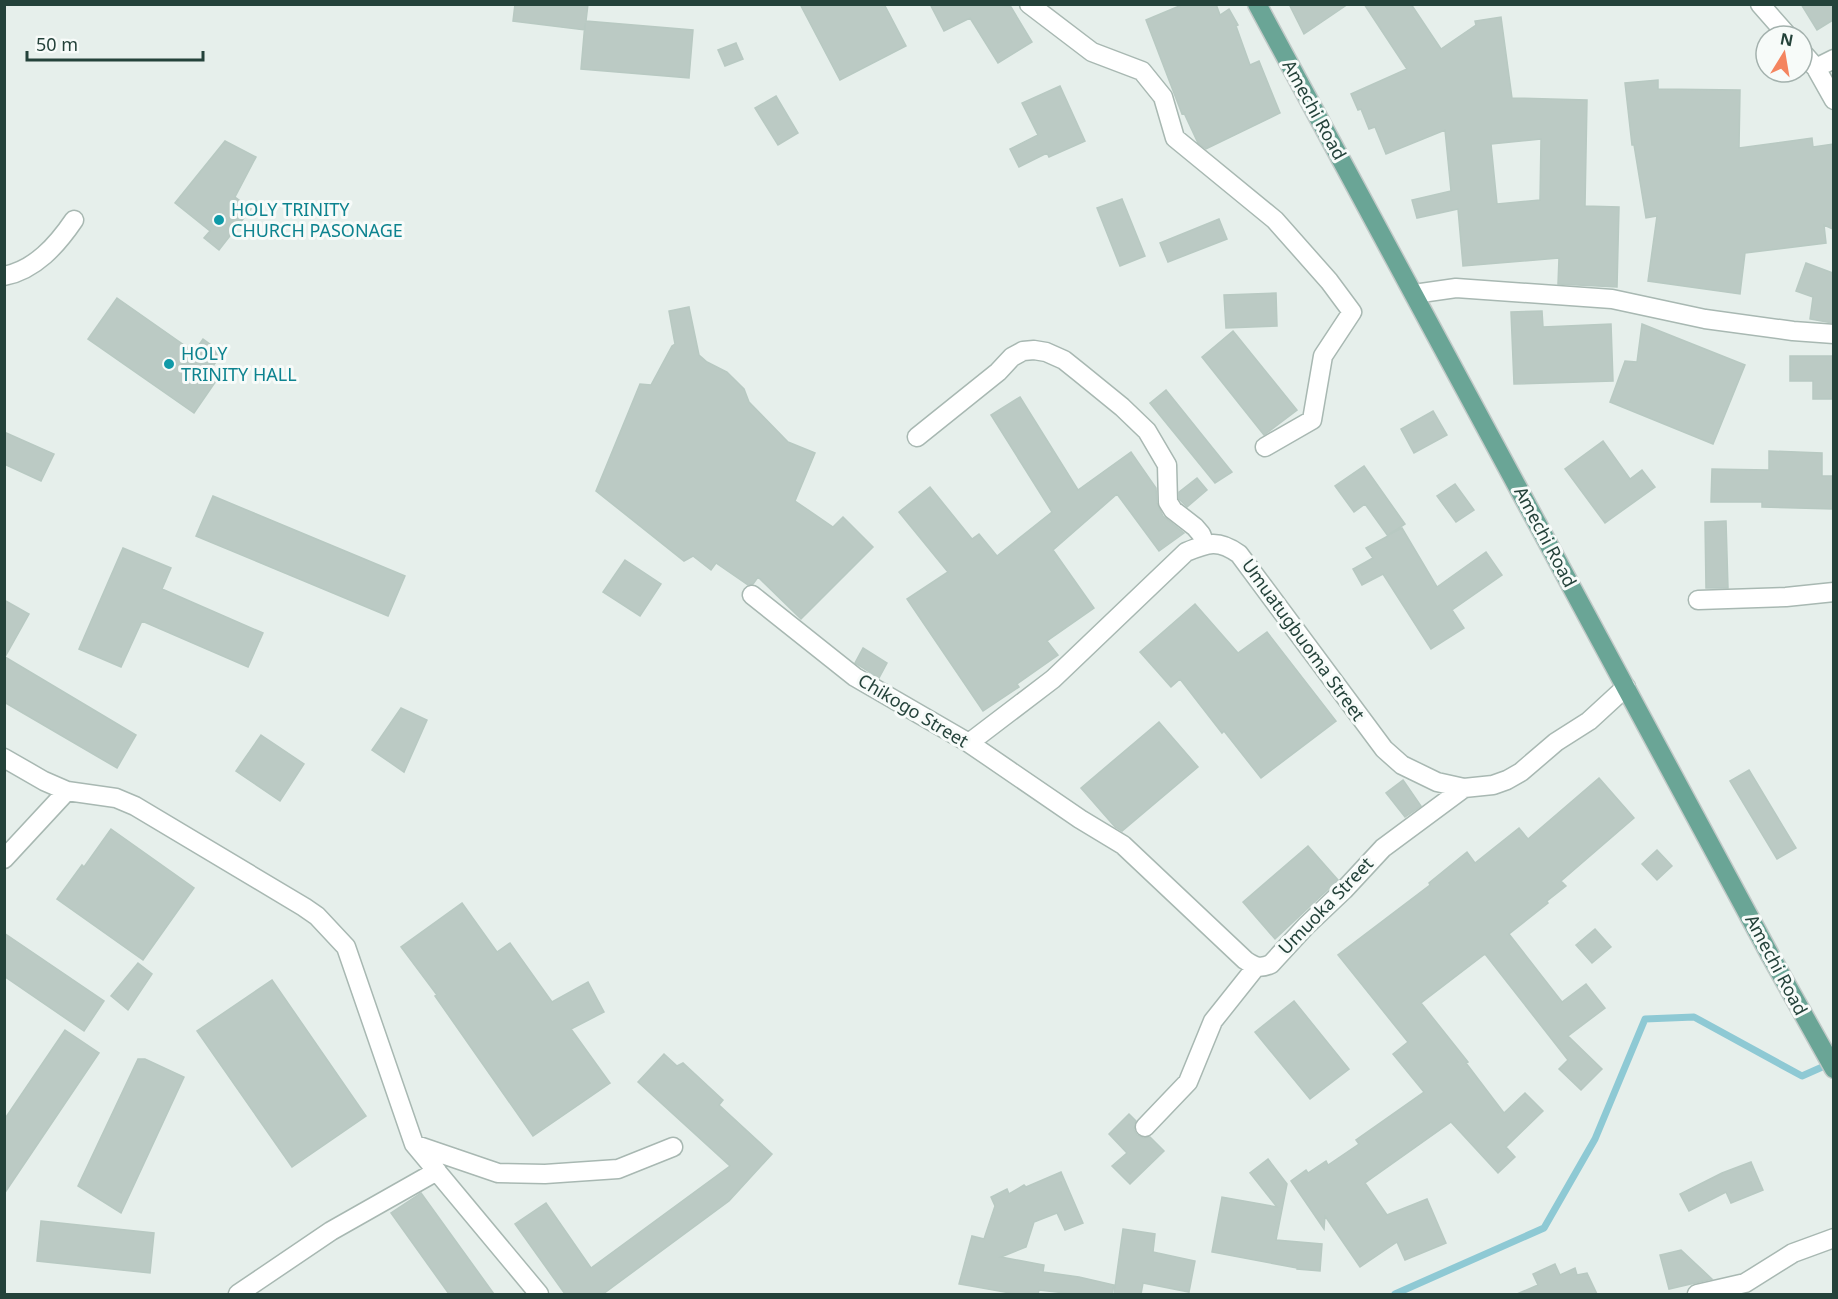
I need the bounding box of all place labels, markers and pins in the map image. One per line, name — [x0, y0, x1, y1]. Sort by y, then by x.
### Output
place label: HOLY TRINITY CHURCH PASONAGE — [231, 197, 403, 242]
marker: HOLY TRINITY CHURCH PASONAGE — [212, 213, 226, 227]
place label: HOLY TRINITY HALL — [181, 341, 297, 386]
marker: HOLY TRINITY HALL — [162, 357, 176, 371]

